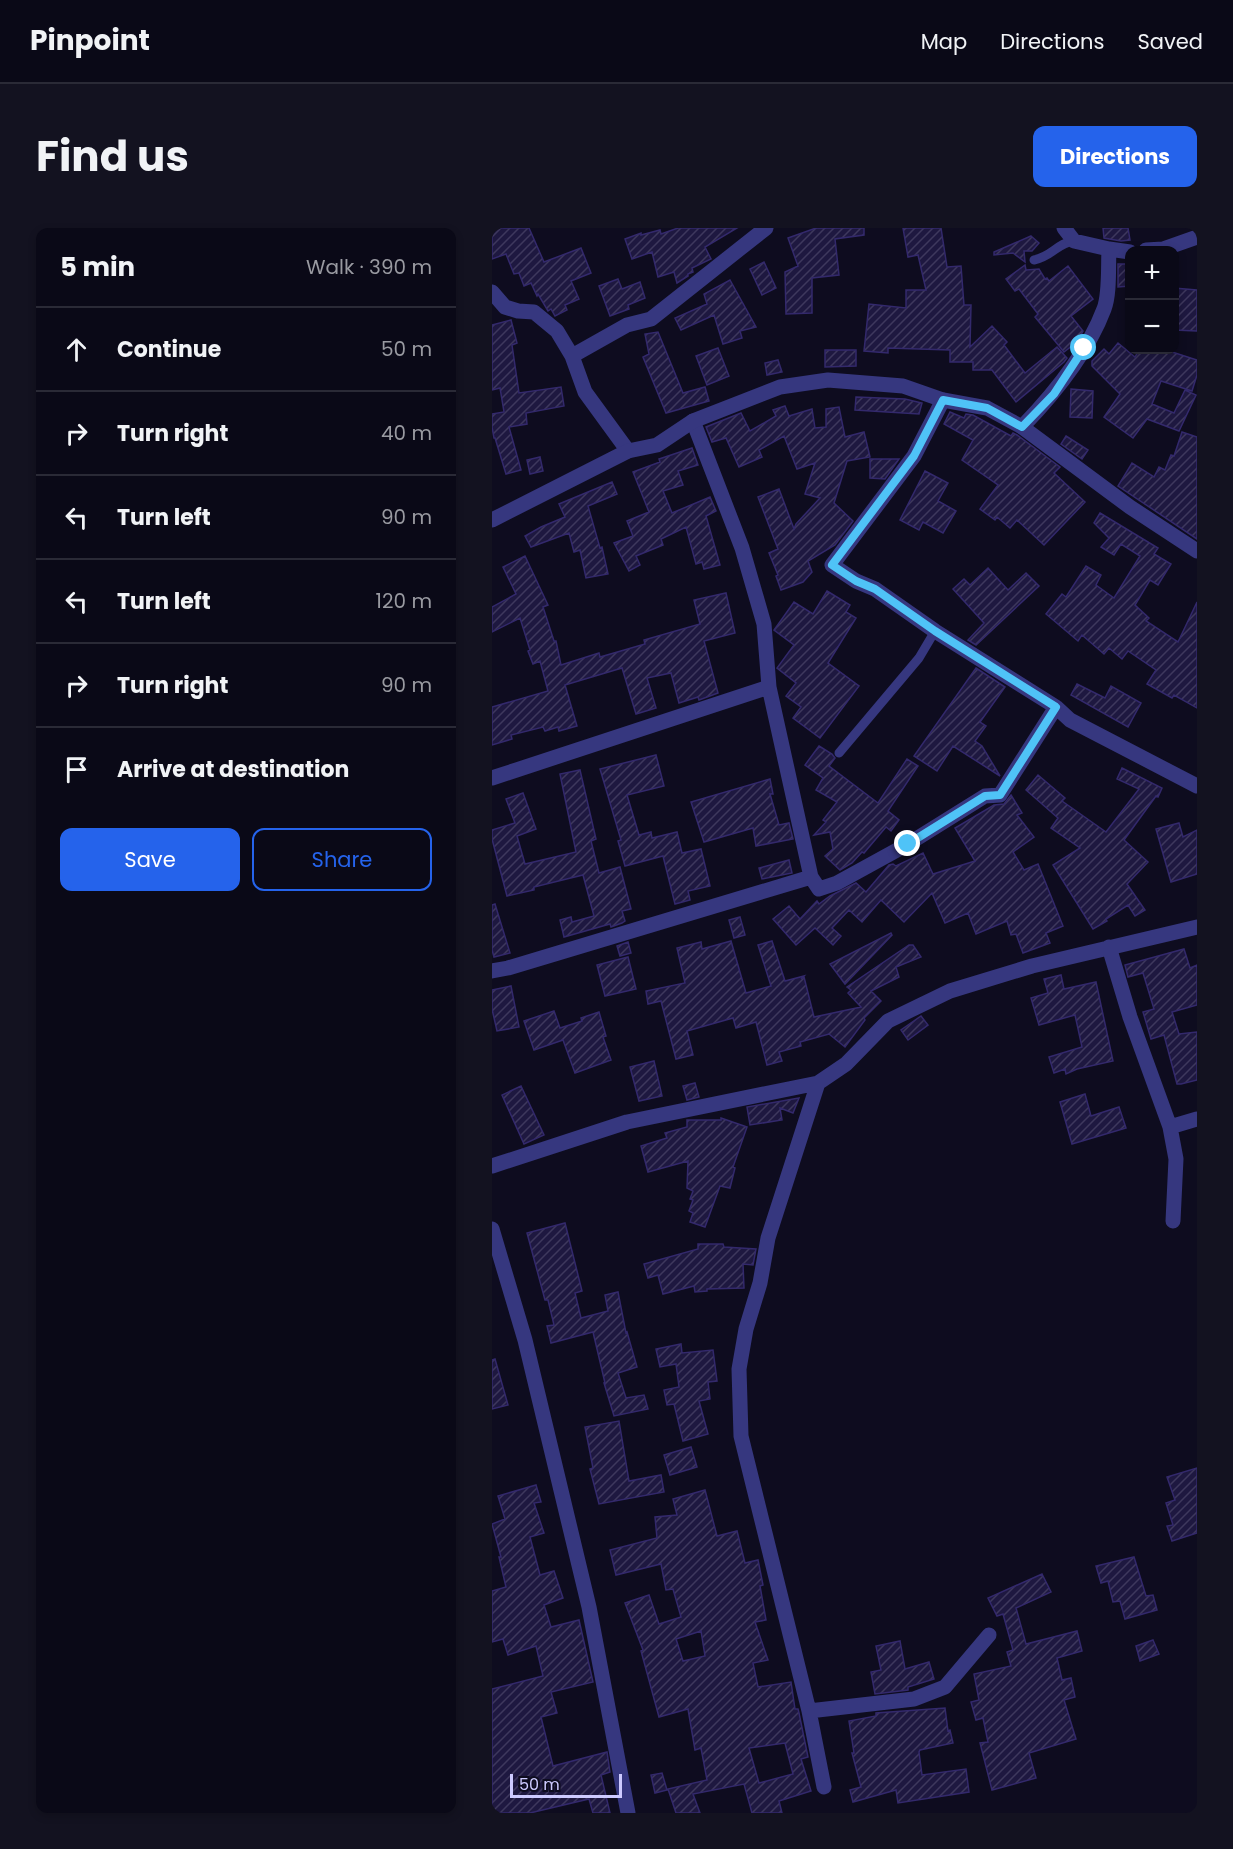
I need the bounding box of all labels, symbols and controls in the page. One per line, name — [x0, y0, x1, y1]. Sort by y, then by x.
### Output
text: Pinpoint — [30, 21, 150, 60]
text: Map — [921, 27, 967, 56]
text: Directions — [1000, 27, 1104, 56]
text: Saved — [1137, 27, 1203, 56]
button: Directions — [1033, 126, 1197, 187]
text: Find us — [36, 127, 189, 186]
map controls — [1125, 246, 1179, 354]
button: + — [1125, 246, 1179, 300]
text: 5 min — [60, 249, 135, 285]
text: Walk · 390 m — [306, 253, 432, 281]
button: − — [1125, 300, 1179, 354]
icon: ahead — [60, 333, 93, 366]
text: Continue — [117, 334, 221, 365]
route start — [1070, 334, 1096, 360]
text: 50 m — [381, 335, 432, 363]
icon: right — [60, 417, 93, 450]
text: Turn right — [117, 418, 228, 449]
text: 40 m — [381, 419, 432, 447]
icon: left — [60, 501, 93, 534]
text: Turn left — [117, 502, 211, 533]
text: 90 m — [381, 503, 432, 531]
icon: left — [60, 585, 93, 618]
text: Turn left — [117, 586, 211, 617]
text: 120 m — [376, 587, 432, 615]
icon: right — [60, 669, 93, 702]
text: Turn right — [117, 670, 228, 701]
text: 90 m — [381, 671, 432, 699]
icon: arrive — [60, 753, 93, 786]
text: Arrive at destination — [117, 754, 349, 785]
button: Save — [60, 828, 240, 891]
button: Share — [252, 828, 432, 891]
route end — [894, 830, 920, 856]
scale bar — [510, 1771, 622, 1798]
text: 50 m — [519, 1773, 560, 1796]

